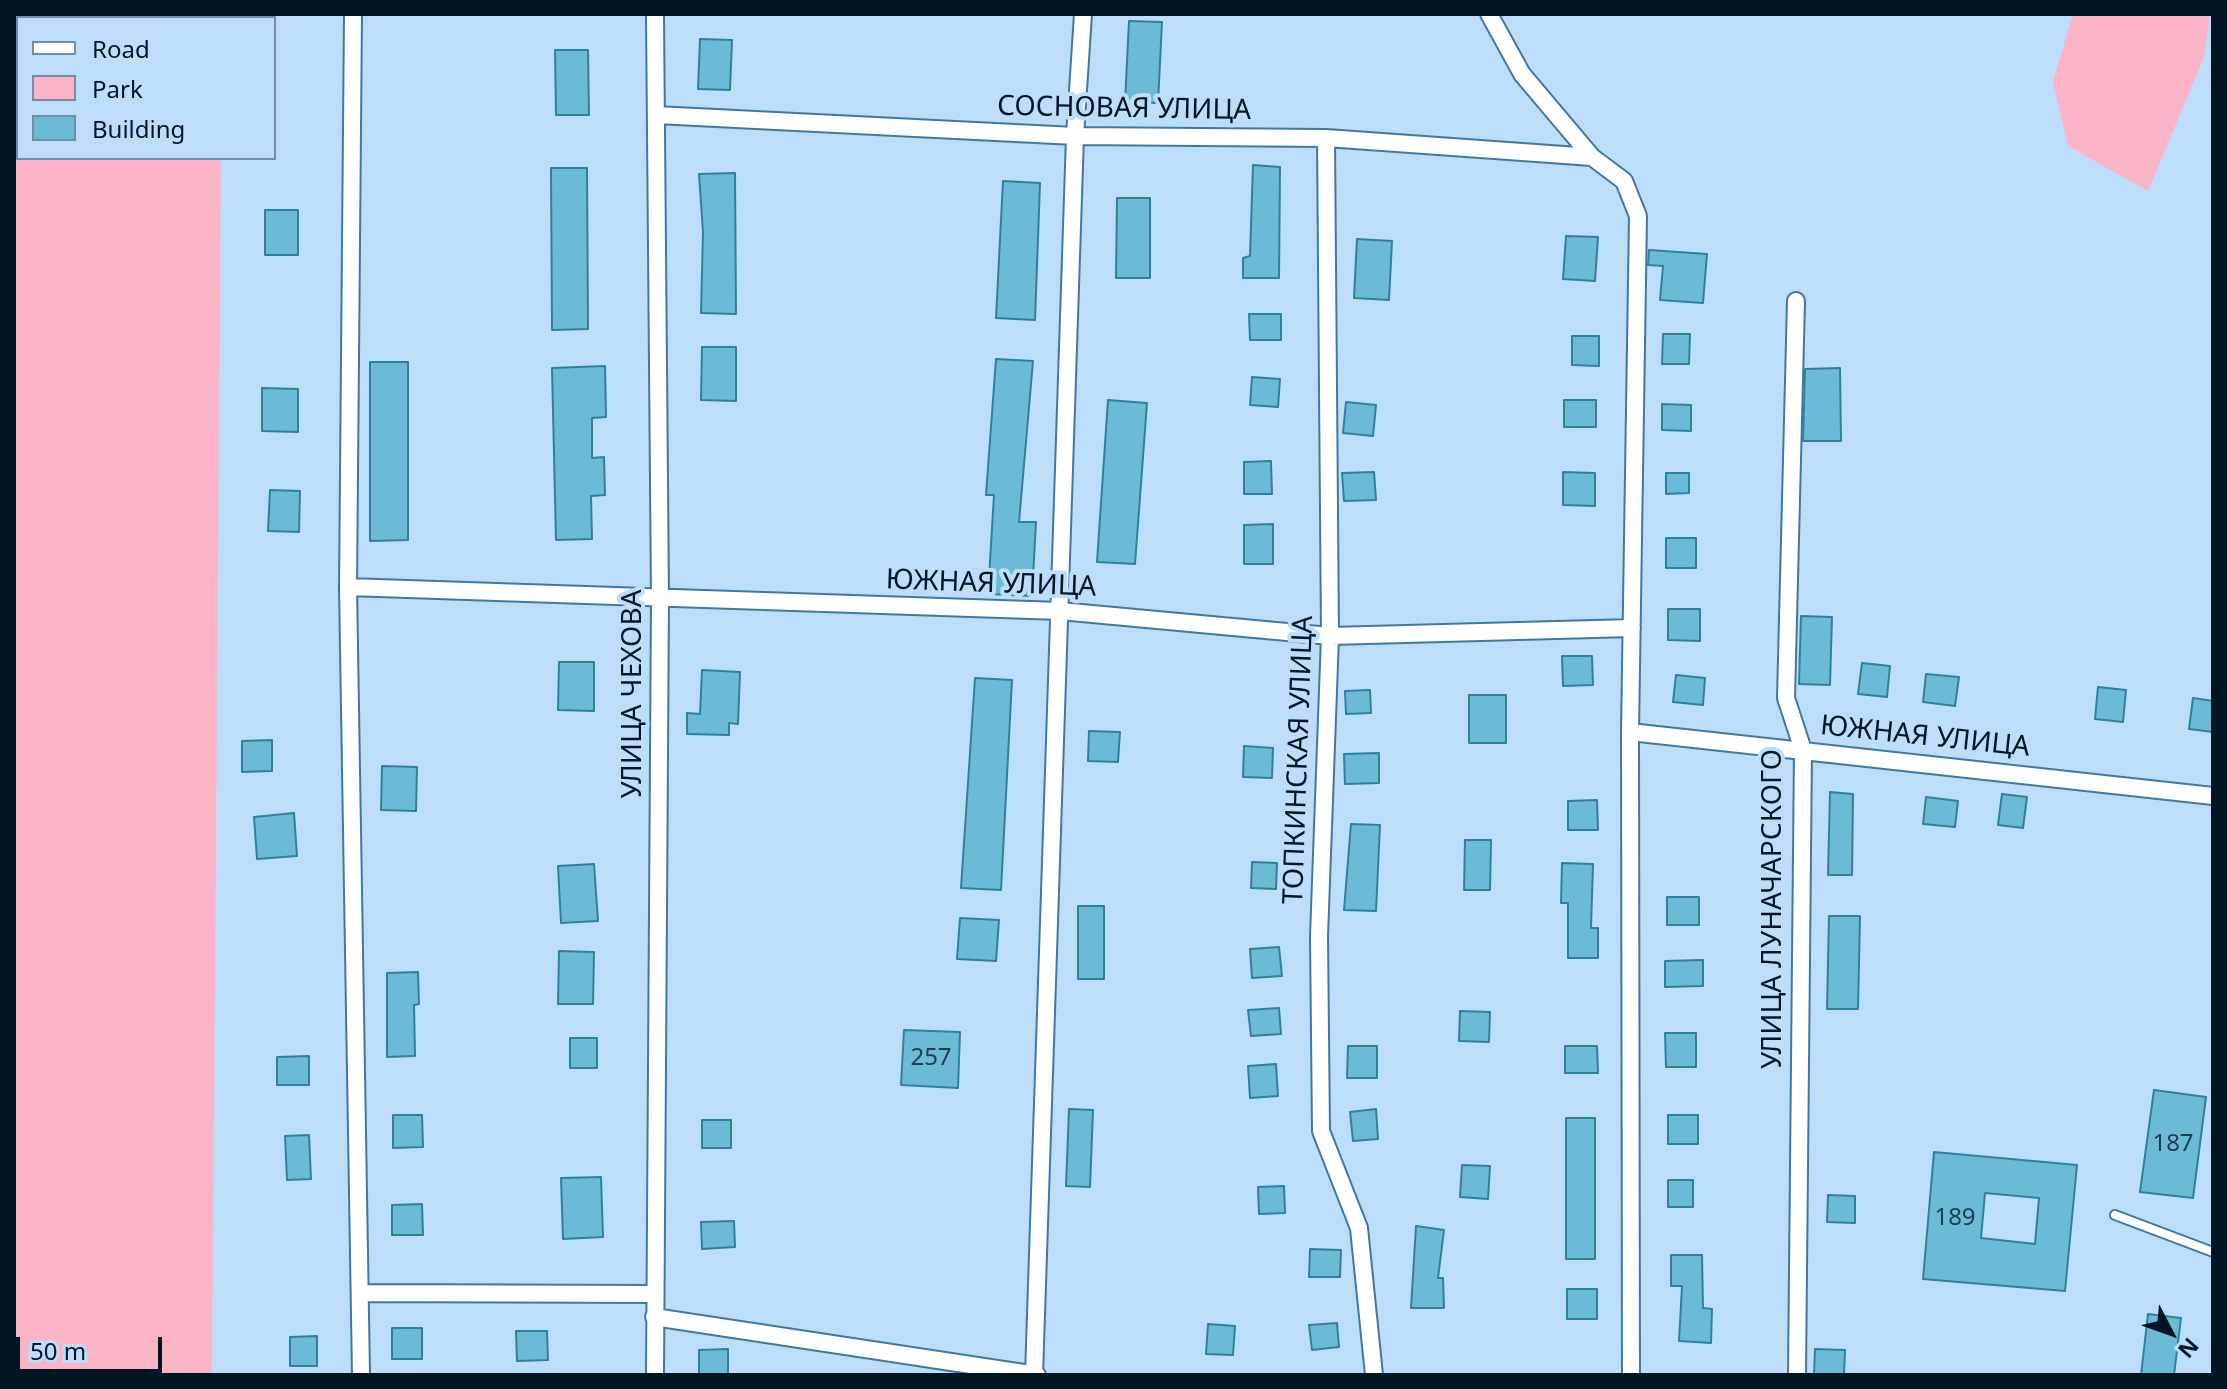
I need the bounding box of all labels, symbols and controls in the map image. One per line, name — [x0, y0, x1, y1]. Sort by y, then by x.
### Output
legend — [16, 16, 276, 160]
text: Road — [92, 32, 150, 65]
text: Park — [92, 72, 143, 105]
street label: СОСНОВАЯ УЛИЦА — [997, 90, 1251, 128]
text: Building — [92, 112, 185, 145]
street label: ЮЖНАЯ УЛИЦА — [885, 564, 1097, 604]
street label: УЛИЦА ЧЕХОВА — [616, 590, 650, 798]
street label: ТОПКИНСКАЯ УЛИЦА — [1277, 615, 1321, 905]
street label: ЮЖНАЯ УЛИЦА — [1819, 709, 2031, 765]
street label: УЛИЦА ЛУНАЧАРСКОГО — [1756, 749, 1790, 1069]
house number: 257 — [910, 1044, 952, 1072]
house number: 187 — [2152, 1130, 2194, 1158]
house number: 189 — [1934, 1204, 1976, 1232]
north arrow — [2131, 1293, 2211, 1373]
scale bar — [20, 1321, 166, 1371]
text: N — [2172, 1332, 2206, 1365]
text: 50 m — [30, 1334, 86, 1367]

